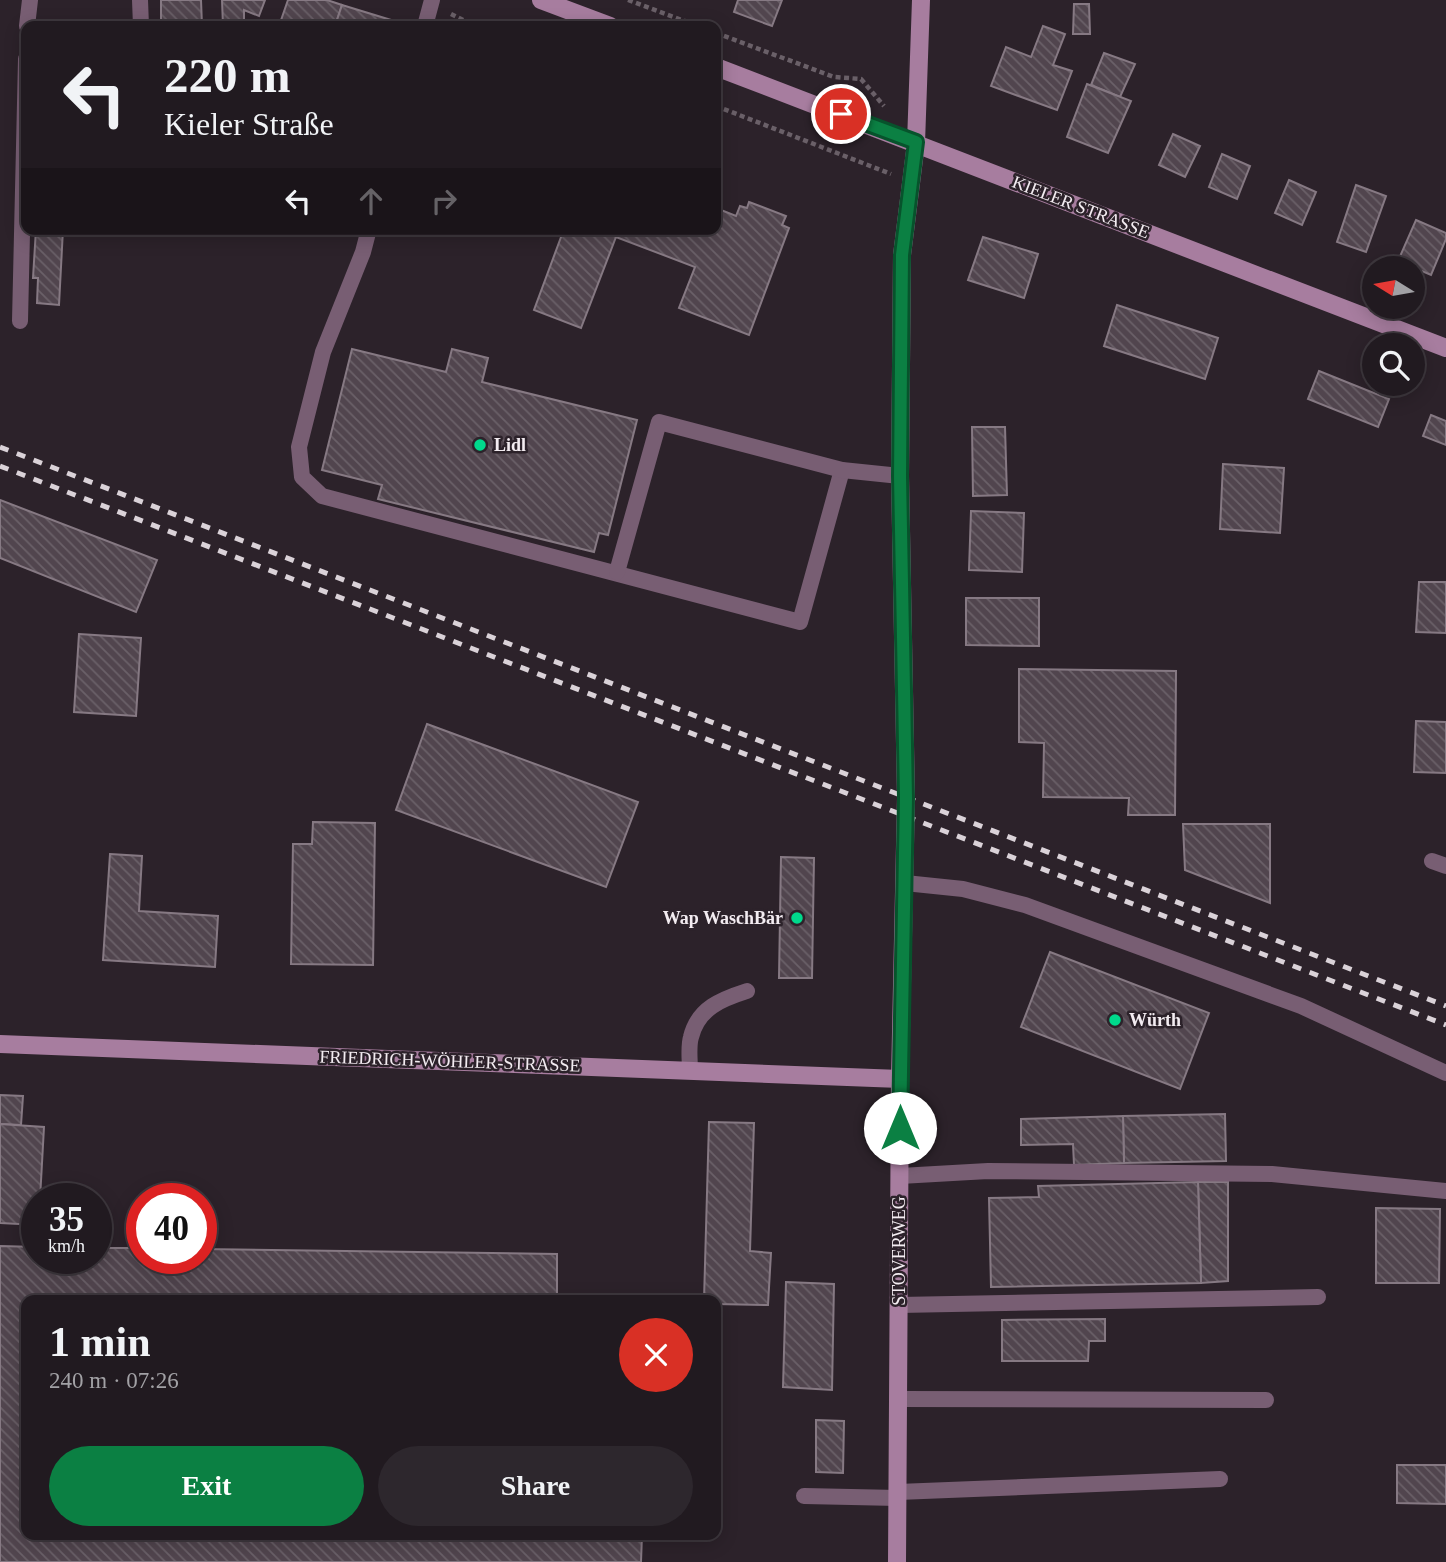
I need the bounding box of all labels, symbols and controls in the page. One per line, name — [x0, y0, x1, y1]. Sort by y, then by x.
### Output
text: 220 m — [164, 48, 291, 103]
icon: left — [49, 49, 140, 140]
pin — [811, 84, 871, 144]
icon: arrive — [822, 95, 860, 133]
text: Kieler Straße — [164, 106, 334, 142]
street label: KIELER STRASSE — [1009, 172, 1153, 242]
icon: left — [279, 182, 317, 220]
icon: ahead — [352, 182, 390, 220]
icon: right — [425, 182, 463, 220]
north arrow — [1362, 256, 1424, 318]
map controls — [1362, 256, 1425, 396]
button: search — [1362, 333, 1425, 396]
place label: Lidl — [494, 435, 526, 455]
marker: Lidl — [472, 437, 488, 453]
place label: Wap WaschBär — [663, 908, 783, 928]
marker: Wap WaschBär — [789, 910, 805, 926]
place label: Würth — [1129, 1010, 1181, 1030]
marker: Würth — [1107, 1012, 1123, 1028]
street label: FRIEDRICH-WÖHLER-STRASSE — [319, 1046, 581, 1076]
position arrow — [863, 1091, 937, 1165]
speed limit sign: 40 — [126, 1183, 217, 1274]
street label: STOVERWEG — [889, 1196, 909, 1306]
text: 35 — [49, 1200, 84, 1239]
text: km/h — [48, 1236, 85, 1256]
button: close — [619, 1318, 693, 1392]
text: 1 min — [49, 1319, 151, 1365]
text: 240 m · 07:26 — [49, 1368, 179, 1393]
button: Exit — [49, 1446, 364, 1526]
button: Share — [378, 1446, 693, 1526]

